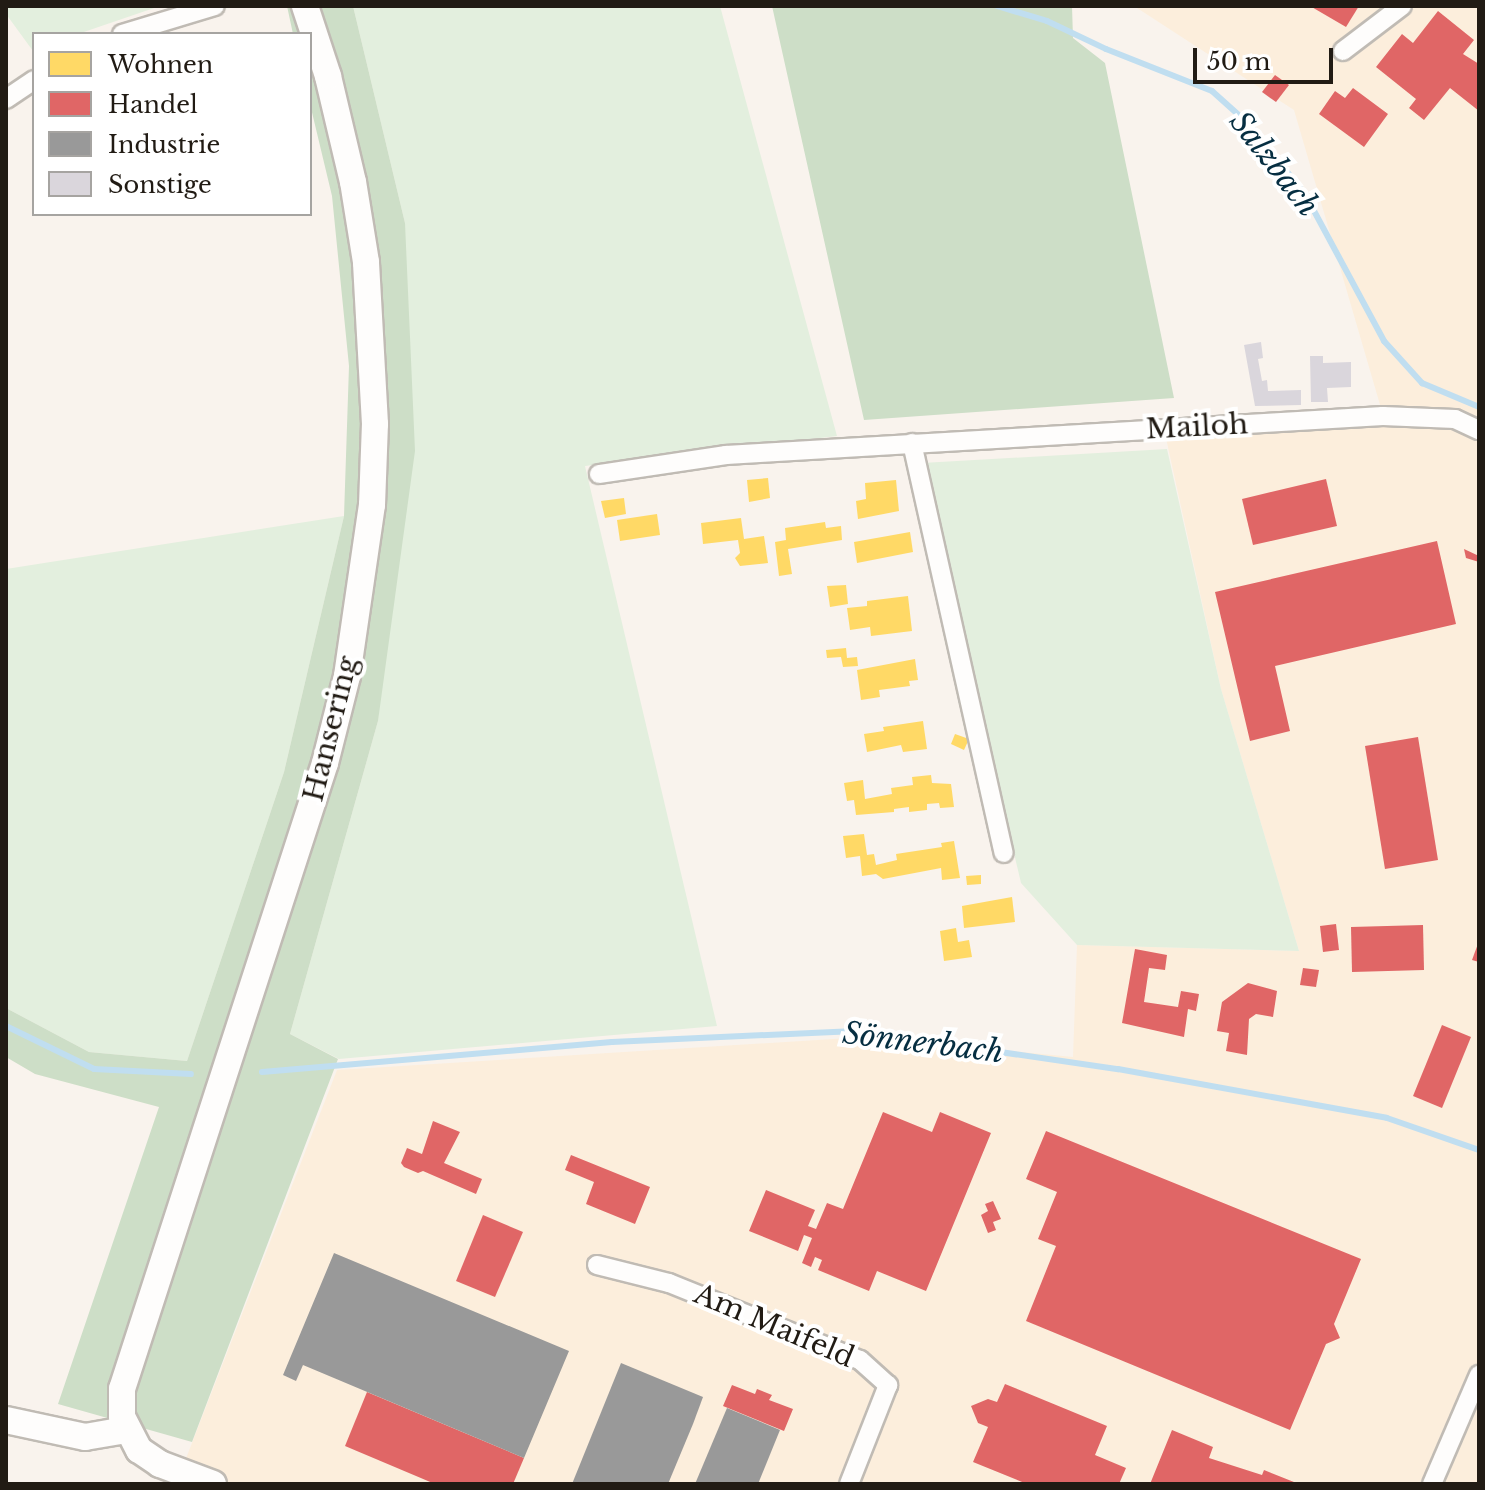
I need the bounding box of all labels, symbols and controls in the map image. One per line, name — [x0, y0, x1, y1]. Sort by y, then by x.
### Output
legend — [32, 32, 312, 216]
scale bar — [1197, 32, 1337, 82]
text: 50 m — [1207, 47, 1270, 76]
text: Wohnen — [108, 50, 213, 79]
text: Handel — [108, 90, 198, 119]
water label: Salzbach — [1222, 104, 1326, 224]
text: Industrie — [108, 130, 220, 159]
text: Sonstige — [108, 170, 212, 199]
street label: Mailoh — [1145, 408, 1249, 446]
street label: Hansering — [297, 653, 365, 805]
water label: Sönnerbach — [840, 1015, 1006, 1071]
street label: Am Maifeld — [689, 1277, 859, 1375]

